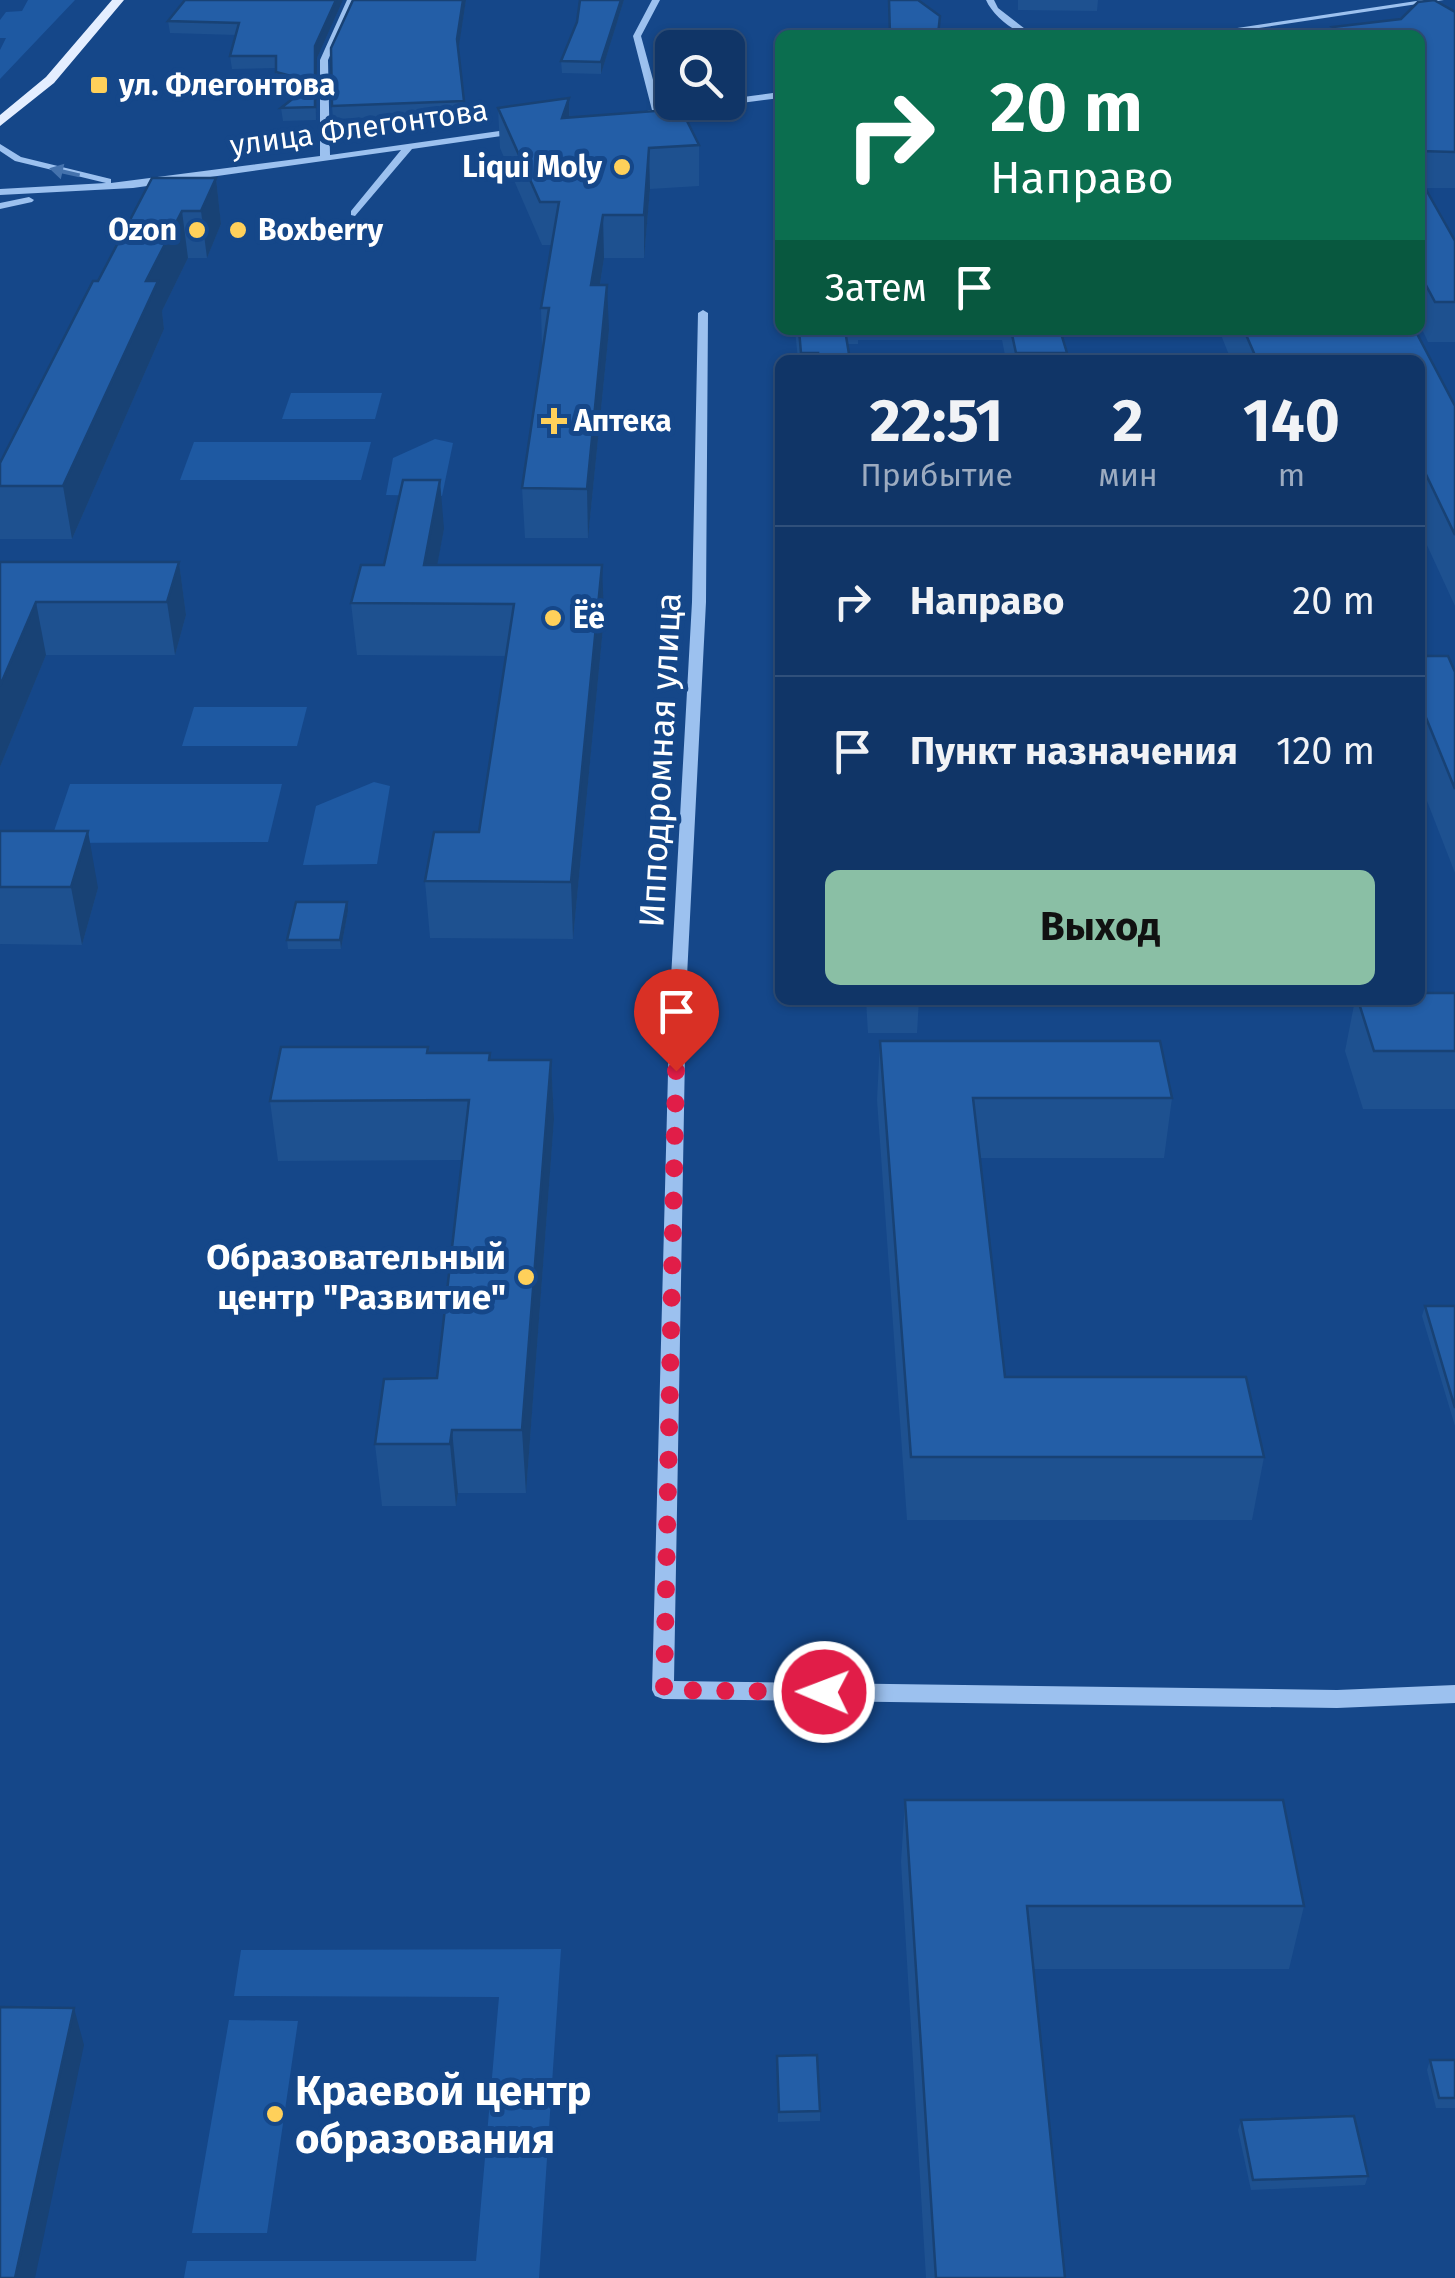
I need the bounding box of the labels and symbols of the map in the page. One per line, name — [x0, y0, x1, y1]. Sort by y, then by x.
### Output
place label: ул. Флегонтова — [118, 67, 335, 103]
marker: ул. Флегонтова — [88, 74, 110, 96]
street label: улица Флегонтова — [228, 92, 490, 164]
place label: Liqui Moly — [462, 149, 602, 185]
marker: Liqui Moly — [611, 156, 633, 178]
one-way arrow — [49, 163, 80, 179]
place label: Ozon — [108, 212, 177, 248]
place label: Boxberry — [258, 212, 384, 248]
marker: Ozon — [186, 219, 208, 241]
marker: Boxberry — [227, 219, 249, 241]
place label: Аптека — [573, 403, 672, 439]
marker: Аптека — [543, 410, 565, 432]
street label: Ипподромная улица — [630, 591, 690, 929]
place label: Ёё — [573, 599, 605, 636]
marker: Ёё — [542, 607, 564, 629]
pin — [634, 969, 719, 1072]
place label: Образовательный центр "Развитие" — [206, 1236, 506, 1318]
marker: Образовательный центр "Развитие" — [515, 1266, 537, 1288]
position arrow — [772, 1640, 876, 1744]
place label: Краевой центр образования — [295, 2066, 592, 2164]
marker: Краевой центр образования — [264, 2103, 286, 2125]

